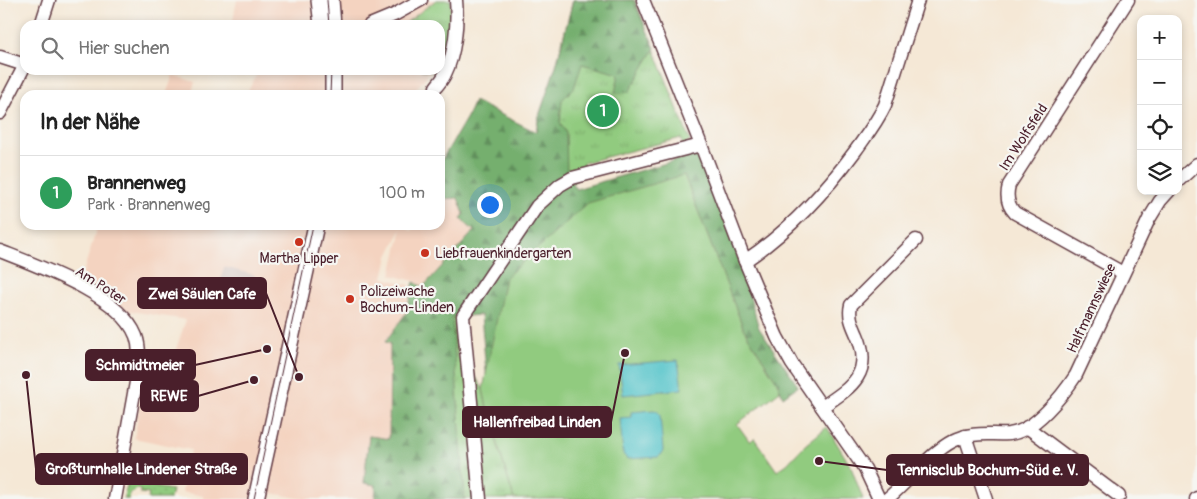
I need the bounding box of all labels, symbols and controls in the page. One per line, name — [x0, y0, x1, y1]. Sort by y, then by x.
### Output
map controls — [1137, 15, 1182, 195]
button: + — [1137, 15, 1182, 60]
search box — [20, 20, 445, 75]
icon: search — [38, 34, 66, 62]
text: Hier suchen — [78, 36, 170, 60]
button: − — [1137, 60, 1182, 105]
pin: 1 — [587, 92, 619, 130]
street label: Im Wolfsfeld — [996, 101, 1051, 174]
button: locate — [1137, 105, 1182, 150]
text: In der Nähe — [40, 109, 140, 136]
button: layers — [1137, 150, 1182, 195]
text: Brannenweg — [87, 171, 186, 195]
text: 1 — [53, 183, 59, 203]
text: 100 m — [379, 183, 425, 203]
your location — [477, 192, 503, 218]
text: Park · Brannenweg — [87, 195, 210, 215]
marker: Martha Lipper — [293, 236, 305, 248]
place label: Liebfrauenkindergarten — [435, 245, 571, 262]
marker: Liebfrauenkindergarten — [419, 247, 431, 259]
place label: Martha Lipper — [260, 250, 338, 267]
street label: Halfmannswiese — [1063, 261, 1120, 356]
street label: Am Poter — [72, 263, 129, 308]
callout: Zwei Säulen Cafe — [138, 278, 266, 308]
place label: Polizeiwache Bochum-Linden — [360, 283, 454, 316]
text: Zwei Säulen Cafe — [148, 285, 257, 304]
marker: Polizeiwache Bochum-Linden — [344, 293, 356, 305]
callout: Schmidtmeier — [86, 350, 195, 380]
text: Schmidtmeier — [96, 356, 185, 375]
callout: REWE — [141, 381, 198, 411]
text: REWE — [150, 387, 188, 406]
callout: Hallenfreibad Linden — [463, 407, 611, 437]
text: Hallenfreibad Linden — [473, 413, 601, 432]
callout: Großturnhalle Lindener Straße — [36, 454, 247, 484]
callout: Tennisclub Bochum-Süd e. V. — [887, 455, 1088, 485]
text: Großturnhalle Lindener Straße — [45, 460, 237, 479]
text: Tennisclub Bochum-Süd e. V. — [896, 461, 1079, 480]

